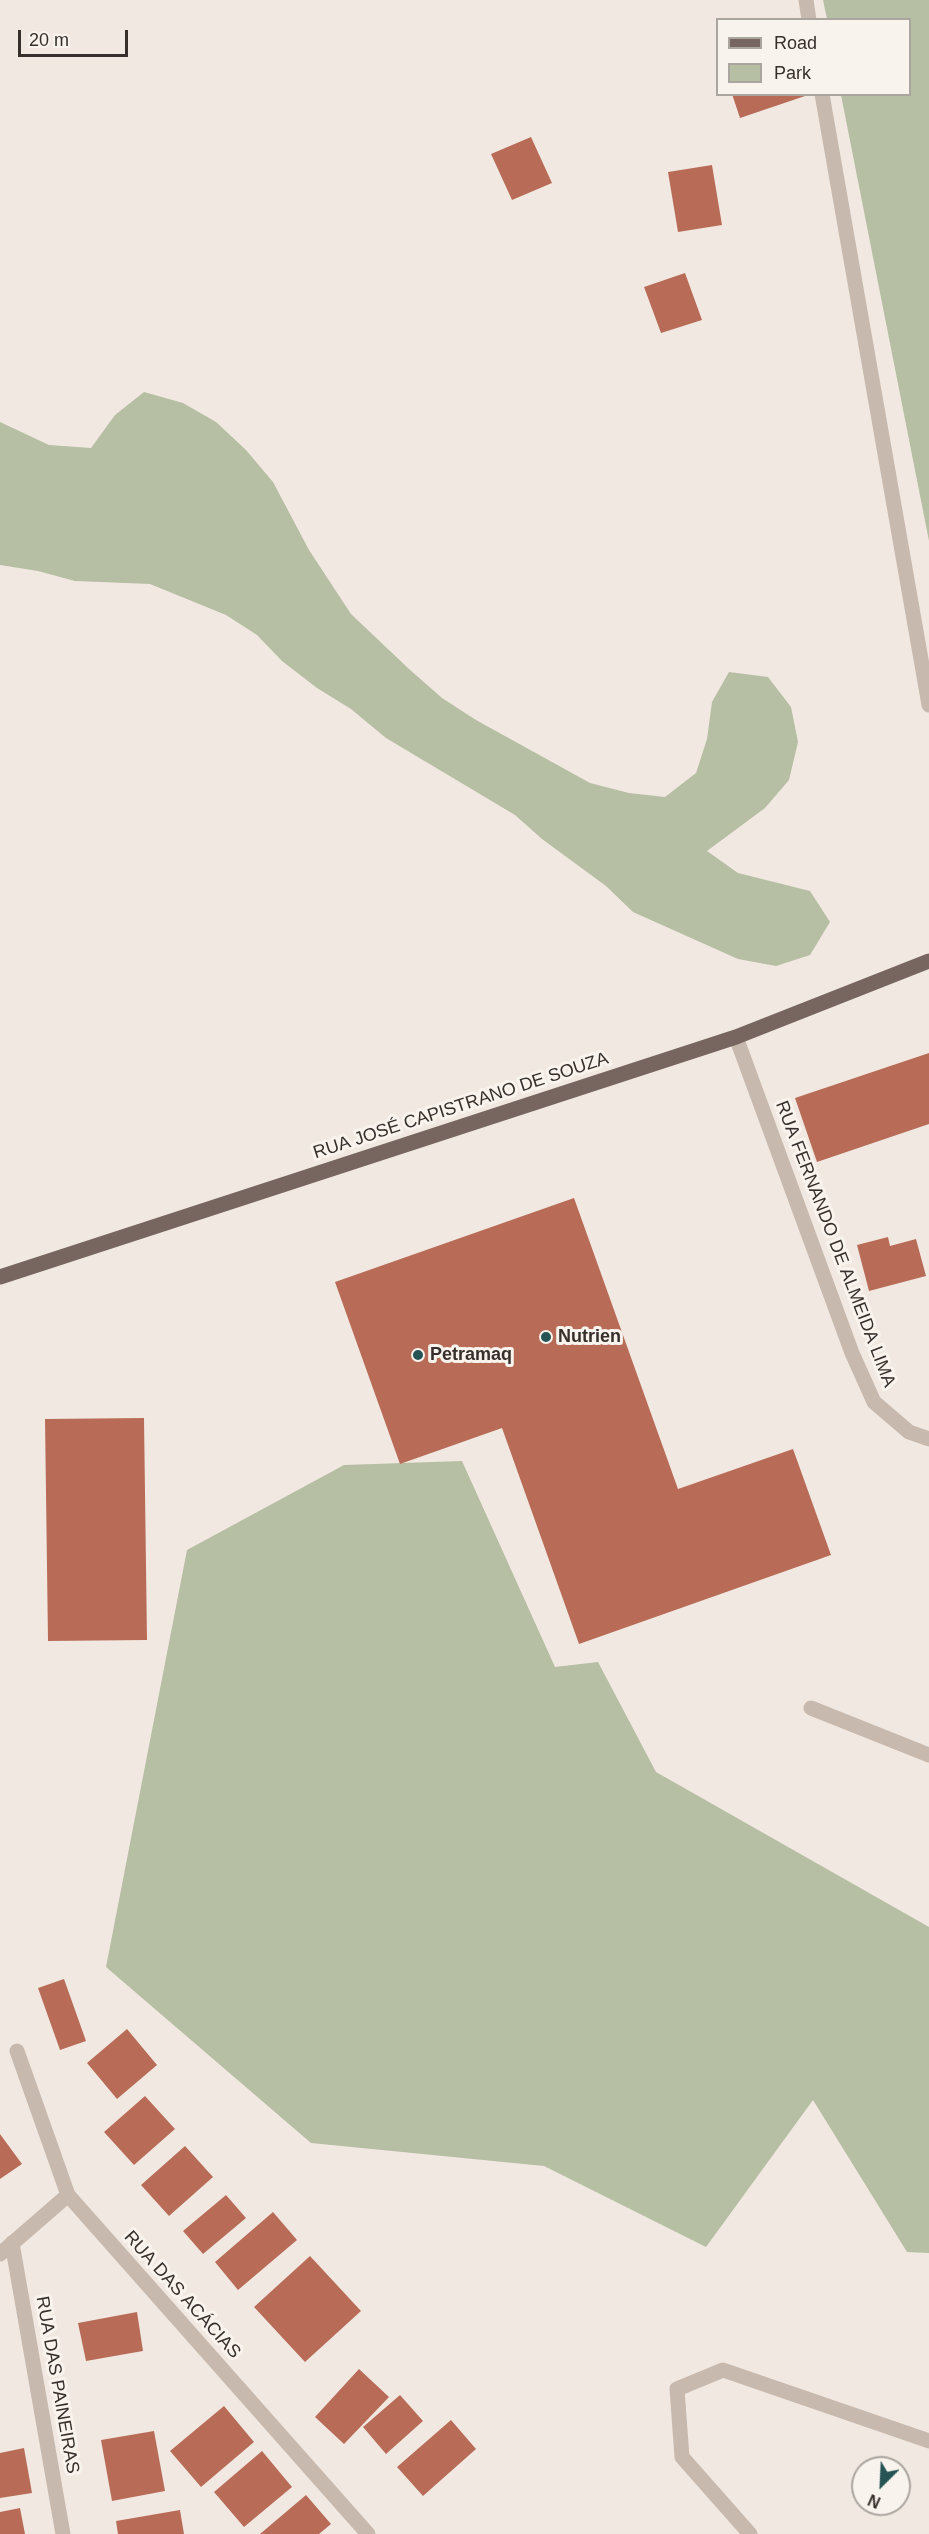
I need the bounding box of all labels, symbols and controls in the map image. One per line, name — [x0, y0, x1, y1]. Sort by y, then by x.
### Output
scale bar — [21, 18, 130, 56]
legend — [716, 18, 911, 96]
text: 20 m — [29, 30, 69, 50]
text: Road — [774, 33, 817, 53]
text: Park — [774, 63, 811, 83]
street label: RUA JOSÉ CAPISTRANO DE SOUZA — [311, 1048, 611, 1164]
street label: RUA FERNANDO DE ALMEIDA LIMA — [770, 1098, 900, 1390]
place label: Nutrien — [558, 1326, 621, 1348]
marker: Nutrien — [539, 1330, 553, 1344]
place label: Petramaq — [430, 1344, 512, 1366]
marker: Petramaq — [411, 1348, 425, 1362]
street label: RUA DAS ACÁCIAS — [119, 2227, 245, 2363]
street label: RUA DAS PAINEIRAS — [31, 2295, 83, 2475]
north arrow — [851, 2456, 911, 2516]
text: N — [866, 2491, 883, 2511]

